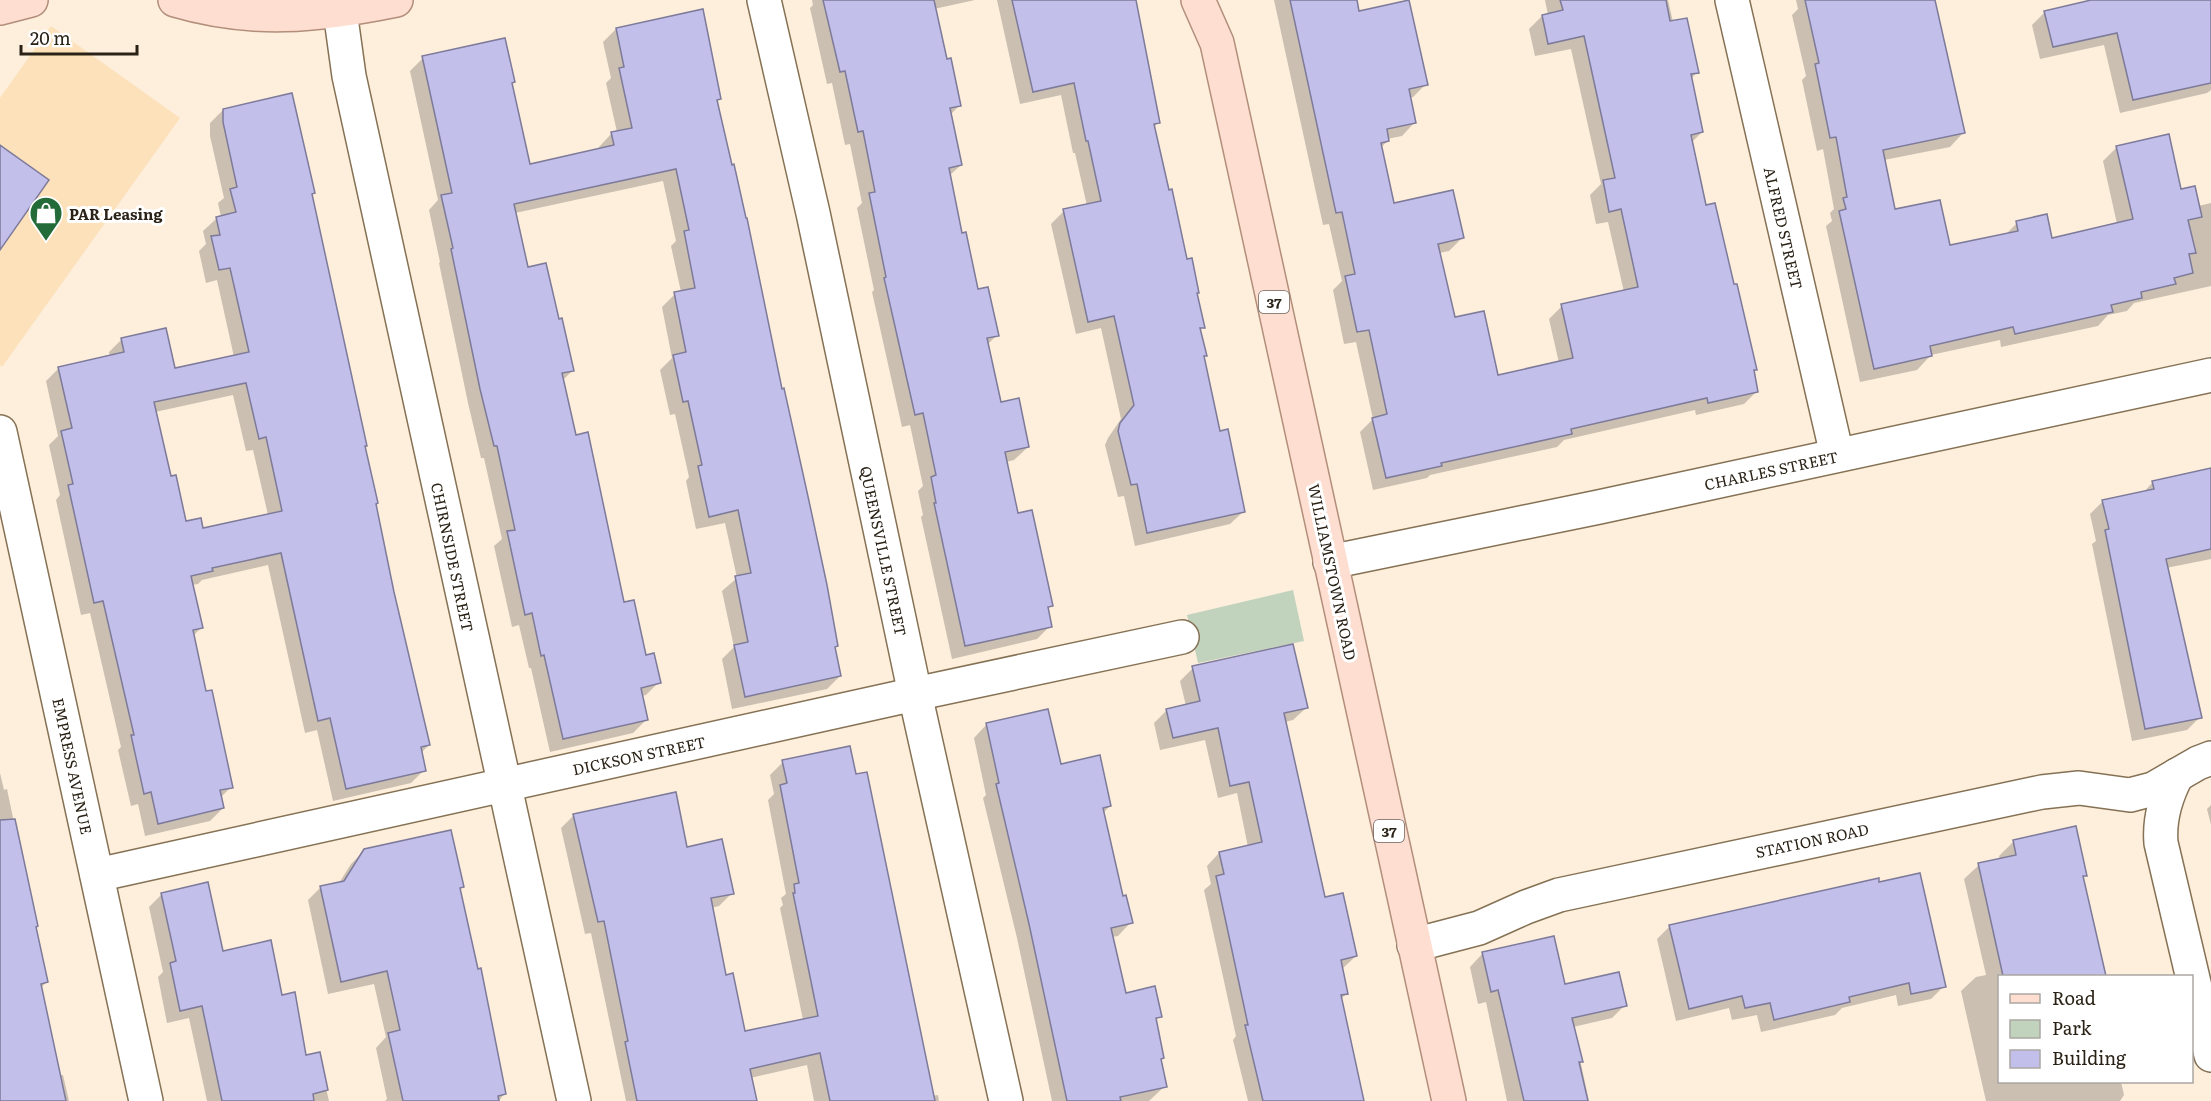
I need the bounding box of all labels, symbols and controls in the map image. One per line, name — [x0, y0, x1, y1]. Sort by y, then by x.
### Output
scale bar — [21, 18, 136, 56]
text: 20 m — [30, 24, 71, 51]
street label: ALFRED STREET — [1759, 164, 1809, 292]
shop icon: PAR Leasing — [28, 195, 64, 242]
place label: PAR Leasing — [69, 202, 163, 225]
road number: 37 — [1259, 291, 1289, 313]
street label: CHARLES STREET — [1702, 445, 1840, 495]
street label: QUEENSVILLE STREET — [855, 464, 913, 638]
street label: CHIRNSIDE STREET — [426, 480, 480, 634]
street label: WILLIAMSTOWN ROAD — [1303, 482, 1363, 662]
street label: EMPRESS AVENUE — [47, 696, 99, 836]
street label: DICKSON STREET — [570, 730, 708, 780]
street label: STATION ROAD — [1753, 817, 1871, 863]
road number: 37 — [1374, 820, 1404, 842]
legend — [1998, 975, 2193, 1083]
text: Road — [2052, 984, 2096, 1011]
text: Park — [2052, 1014, 2093, 1041]
text: Building — [2052, 1044, 2127, 1071]

